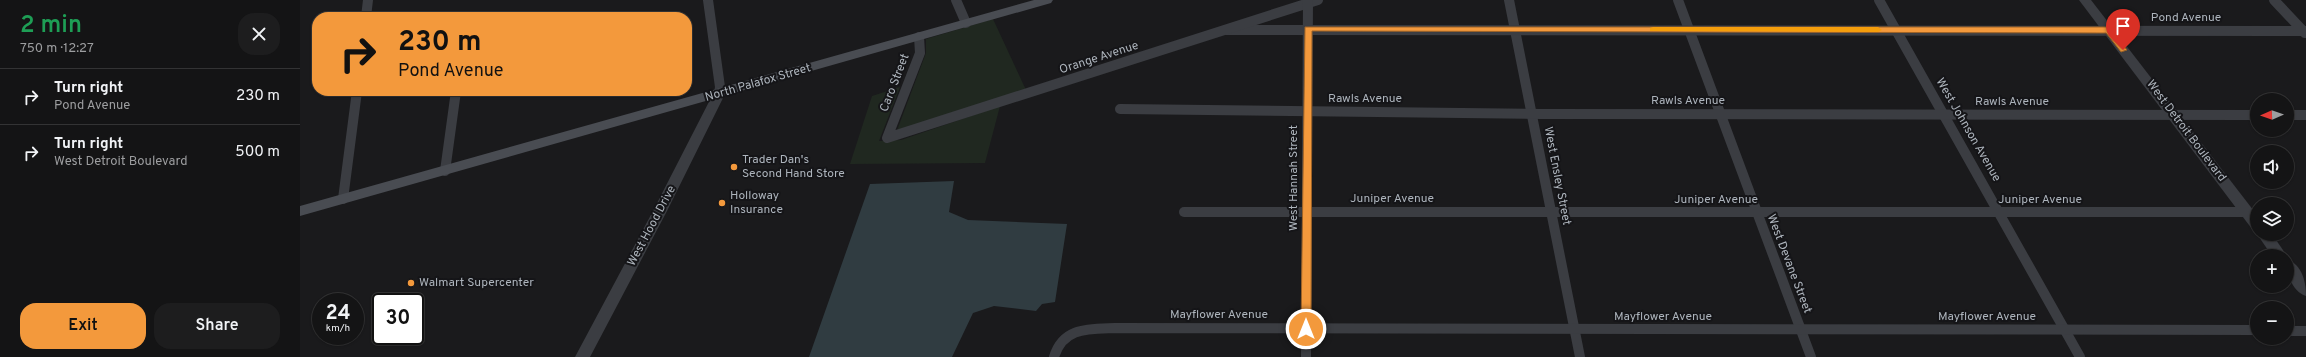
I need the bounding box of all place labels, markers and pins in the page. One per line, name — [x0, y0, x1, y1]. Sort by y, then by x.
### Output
pin — [2106, 9, 2140, 50]
place label: Trader Dan's Second Hand Store — [742, 152, 845, 182]
marker: Trader Dan's Second Hand Store — [729, 162, 739, 172]
place label: Holloway Insurance — [730, 188, 783, 218]
marker: Holloway Insurance — [717, 198, 727, 208]
place label: Walmart Supercenter — [419, 275, 534, 291]
marker: Walmart Supercenter — [406, 278, 416, 288]

